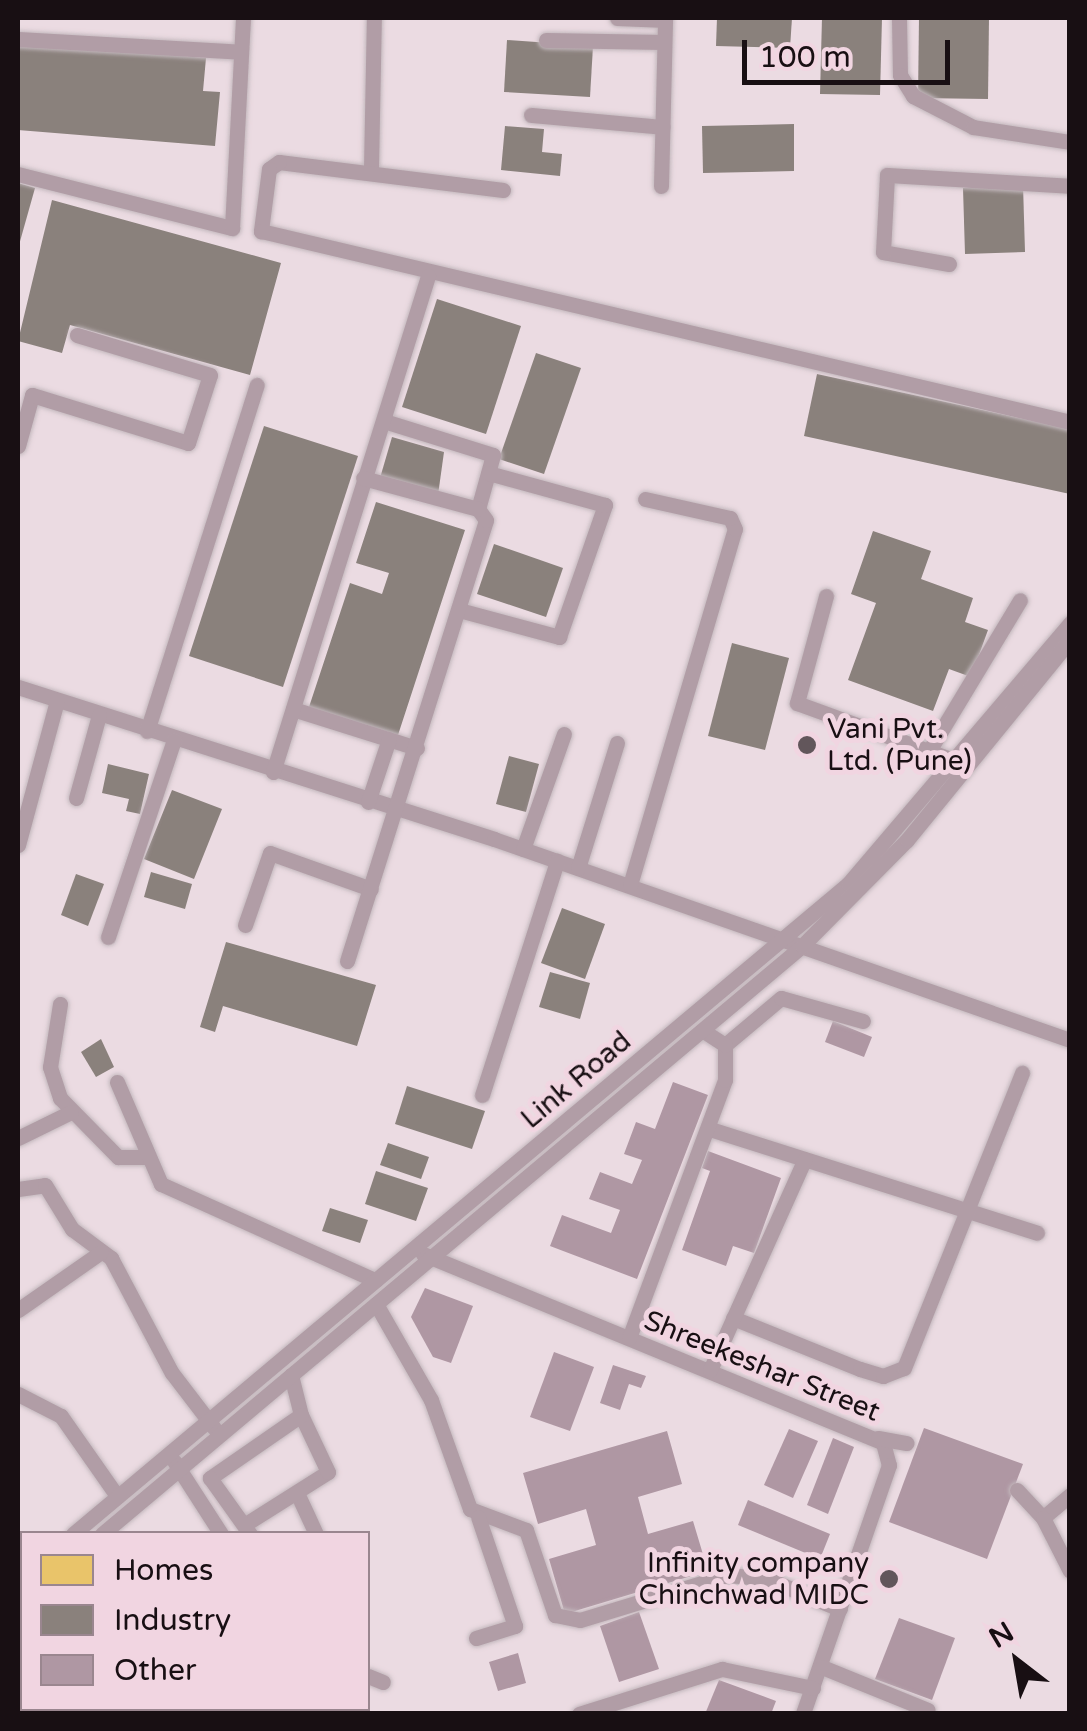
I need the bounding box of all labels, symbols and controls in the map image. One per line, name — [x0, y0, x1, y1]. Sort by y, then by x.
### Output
scale bar — [747, 20, 954, 82]
text: 100 m — [759, 39, 851, 76]
place label: Vani Pvt. Ltd. (Pune) — [827, 712, 972, 778]
marker: Vani Pvt. Ltd. (Pune) — [796, 734, 818, 756]
street label: Link Road — [514, 1024, 638, 1136]
street label: Shreekeshar Street — [639, 1303, 885, 1429]
legend — [20, 1531, 370, 1711]
place label: Infinity company Chinchwad MIDC — [639, 1546, 869, 1612]
text: Homes — [114, 1552, 213, 1589]
marker: Infinity company Chinchwad MIDC — [878, 1568, 900, 1590]
text: Industry — [114, 1602, 231, 1639]
north arrow — [967, 1611, 1067, 1711]
text: N — [983, 1615, 1020, 1656]
text: Other — [114, 1652, 197, 1689]

